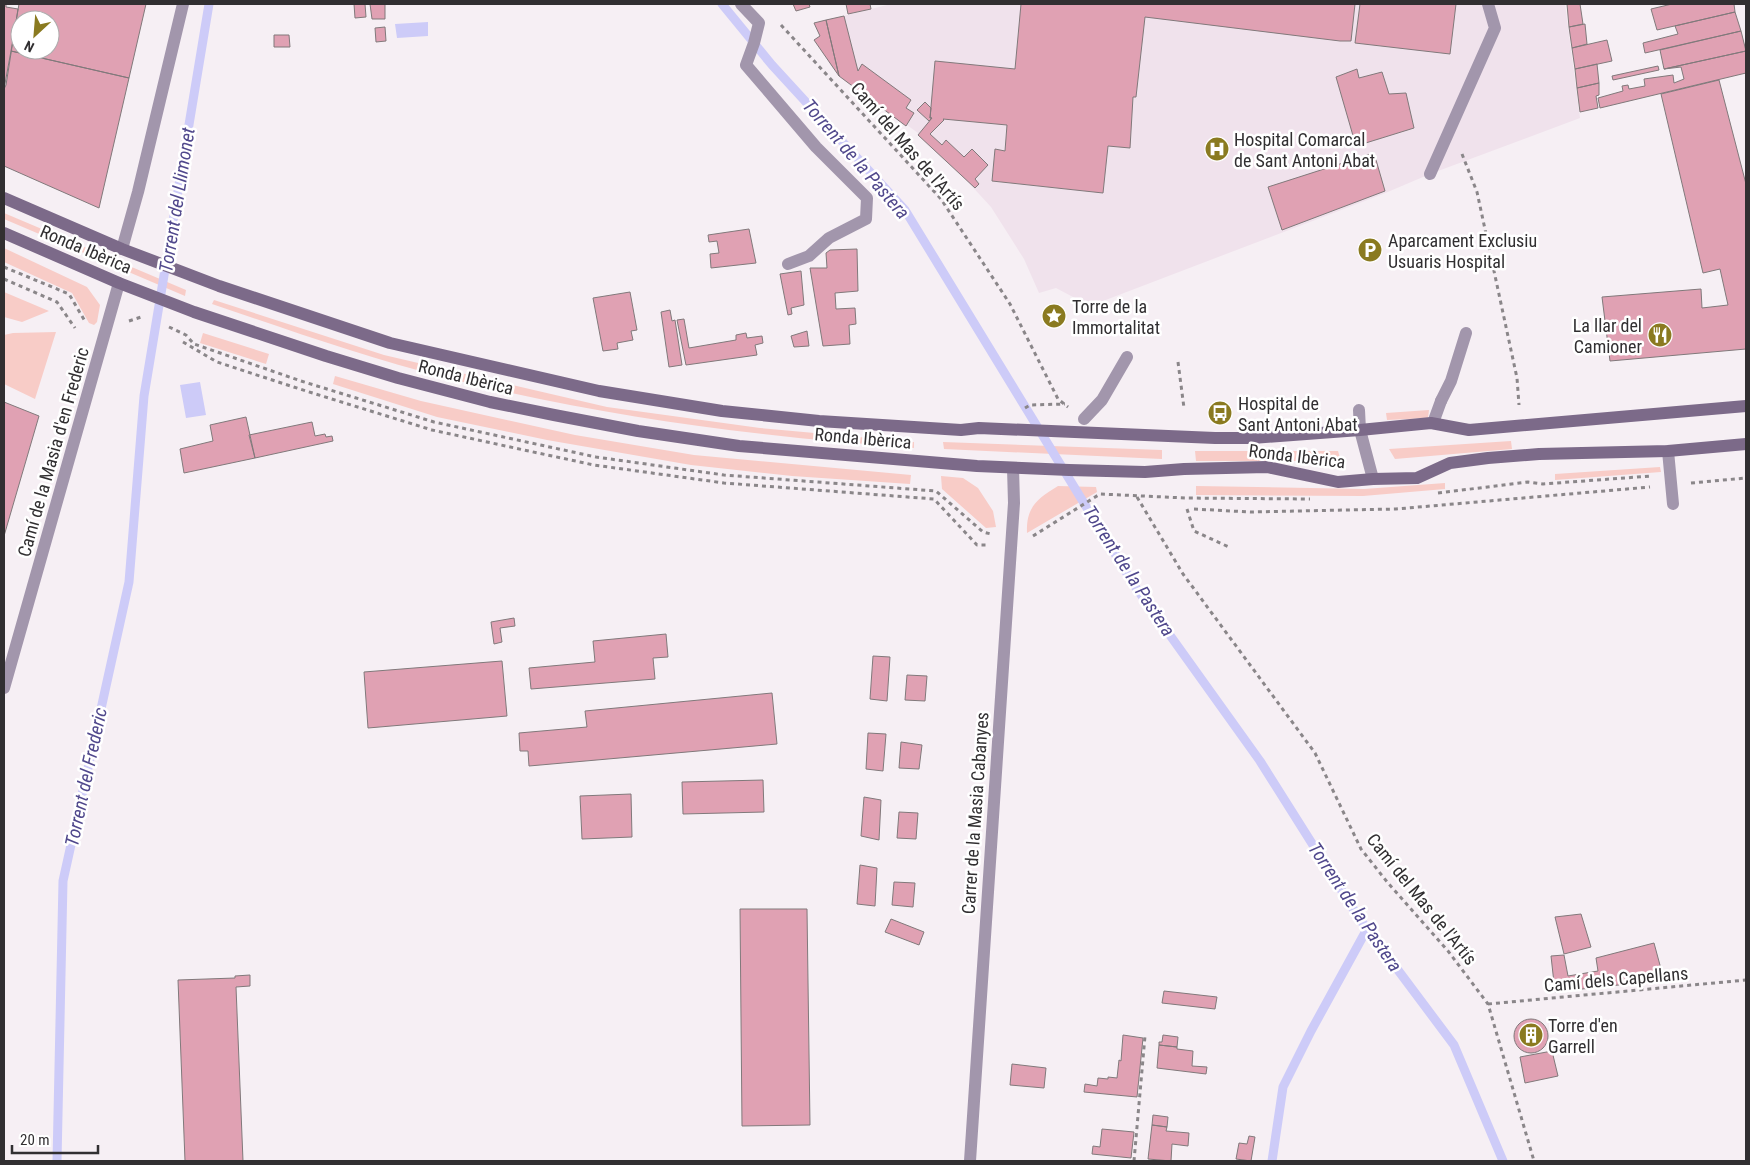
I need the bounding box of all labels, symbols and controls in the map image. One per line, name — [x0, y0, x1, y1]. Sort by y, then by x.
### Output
north arrow — [10, 10, 60, 60]
text: N — [22, 38, 37, 56]
street label: Camí del Mas de l'Artís — [847, 78, 969, 214]
water label: Torrent de la Pastera — [798, 94, 914, 224]
water label: Torrent del Llimonet — [154, 126, 200, 274]
place label: Hospital Comarcal de Sant Antoni Abat — [1234, 129, 1375, 171]
hospital icon: Hospital Comarcal de Sant Antoni Abat — [1204, 136, 1230, 162]
street label: Ronda Ibèrica — [37, 220, 135, 278]
place label: Aparcament Exclusiu Usuaris Hospital — [1388, 230, 1537, 272]
parking icon: Aparcament Exclusiu Usuaris Hospital — [1357, 237, 1383, 263]
place label: Torre de la Immortalitat — [1072, 296, 1160, 338]
place icon: Torre de la Immortalitat — [1041, 303, 1067, 329]
place label: La llar del Camioner — [1573, 315, 1643, 357]
restaurant icon: La llar del Camioner — [1647, 322, 1673, 348]
street label: Camí de la Masia d'en Frederic — [13, 345, 93, 559]
street label: Ronda Ibèrica — [416, 355, 516, 399]
place label: Hospital de Sant Antoni Abat — [1238, 393, 1358, 435]
bus stop icon: Hospital de Sant Antoni Abat — [1207, 400, 1233, 426]
street label: Ronda Ibèrica — [814, 423, 912, 453]
street label: Ronda Ibèrica — [1247, 440, 1347, 472]
water label: Torrent de la Pastera — [1078, 501, 1180, 641]
water label: Torrent del Frederic — [60, 705, 112, 849]
street label: Carrer de la Masia Cabanyes — [957, 711, 993, 915]
street label: Camí del Mas de l'Artís — [1363, 829, 1481, 969]
water label: Torrent de la Pastera — [1303, 838, 1407, 976]
street label: Camí dels Capellans — [1543, 962, 1689, 996]
place label: Torre d'en Garrell — [1548, 1015, 1618, 1057]
building icon: Torre d'en Garrell — [1518, 1022, 1544, 1048]
scale bar — [12, 1122, 99, 1154]
text: 20 m — [20, 1131, 50, 1149]

